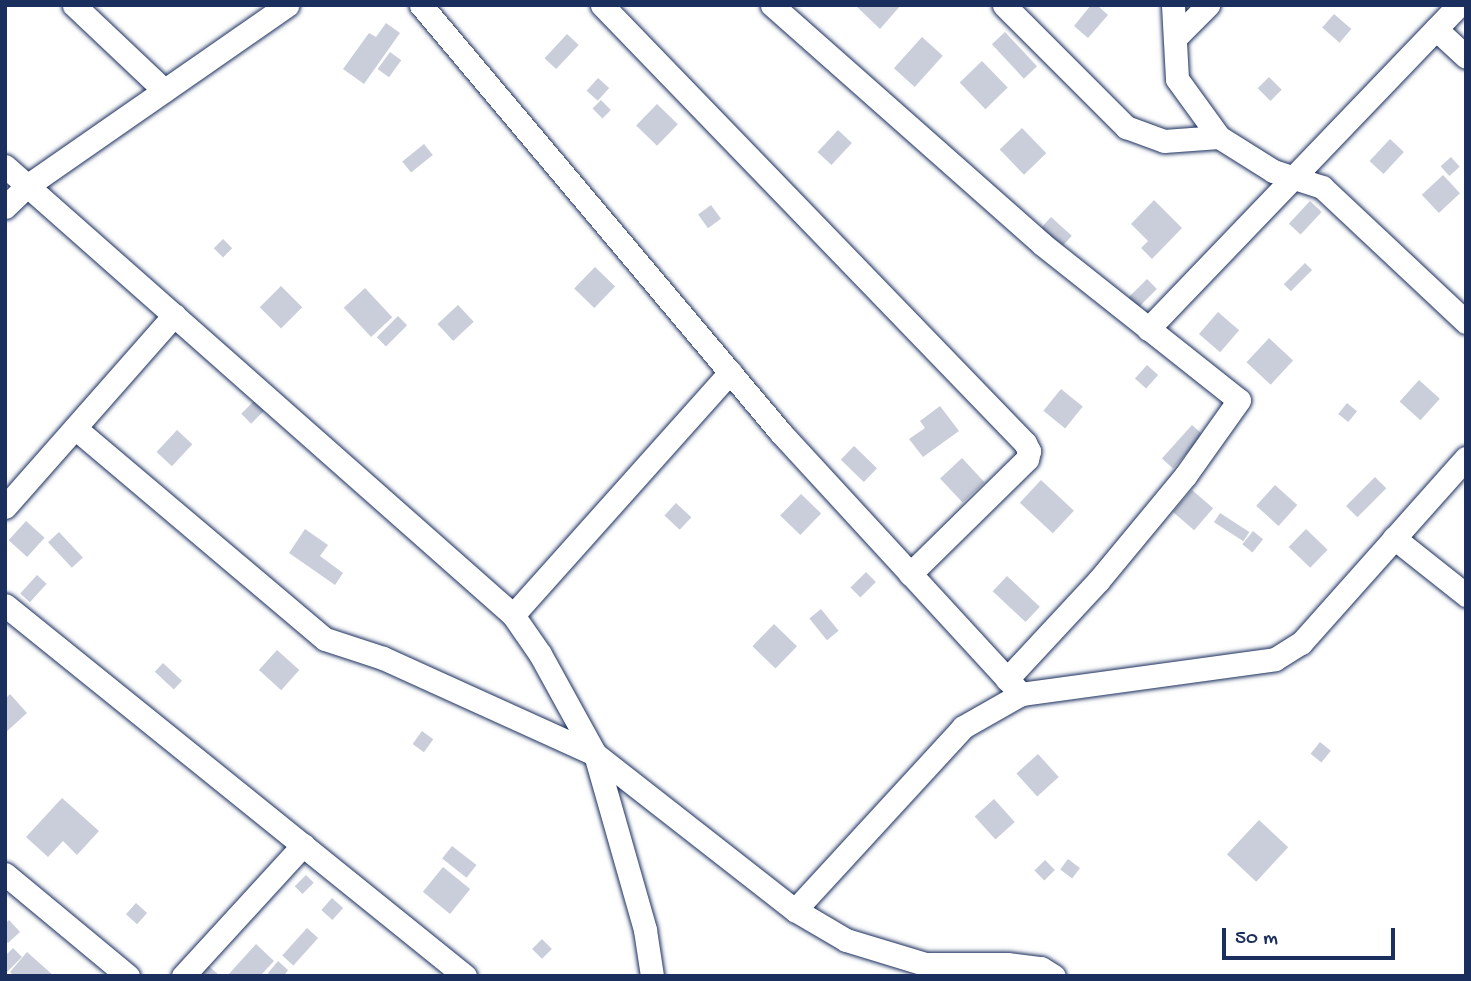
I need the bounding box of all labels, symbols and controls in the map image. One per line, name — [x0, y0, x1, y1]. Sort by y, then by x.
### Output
scale bar — [1226, 914, 1399, 958]
text: 50 m — [1235, 927, 1278, 952]

